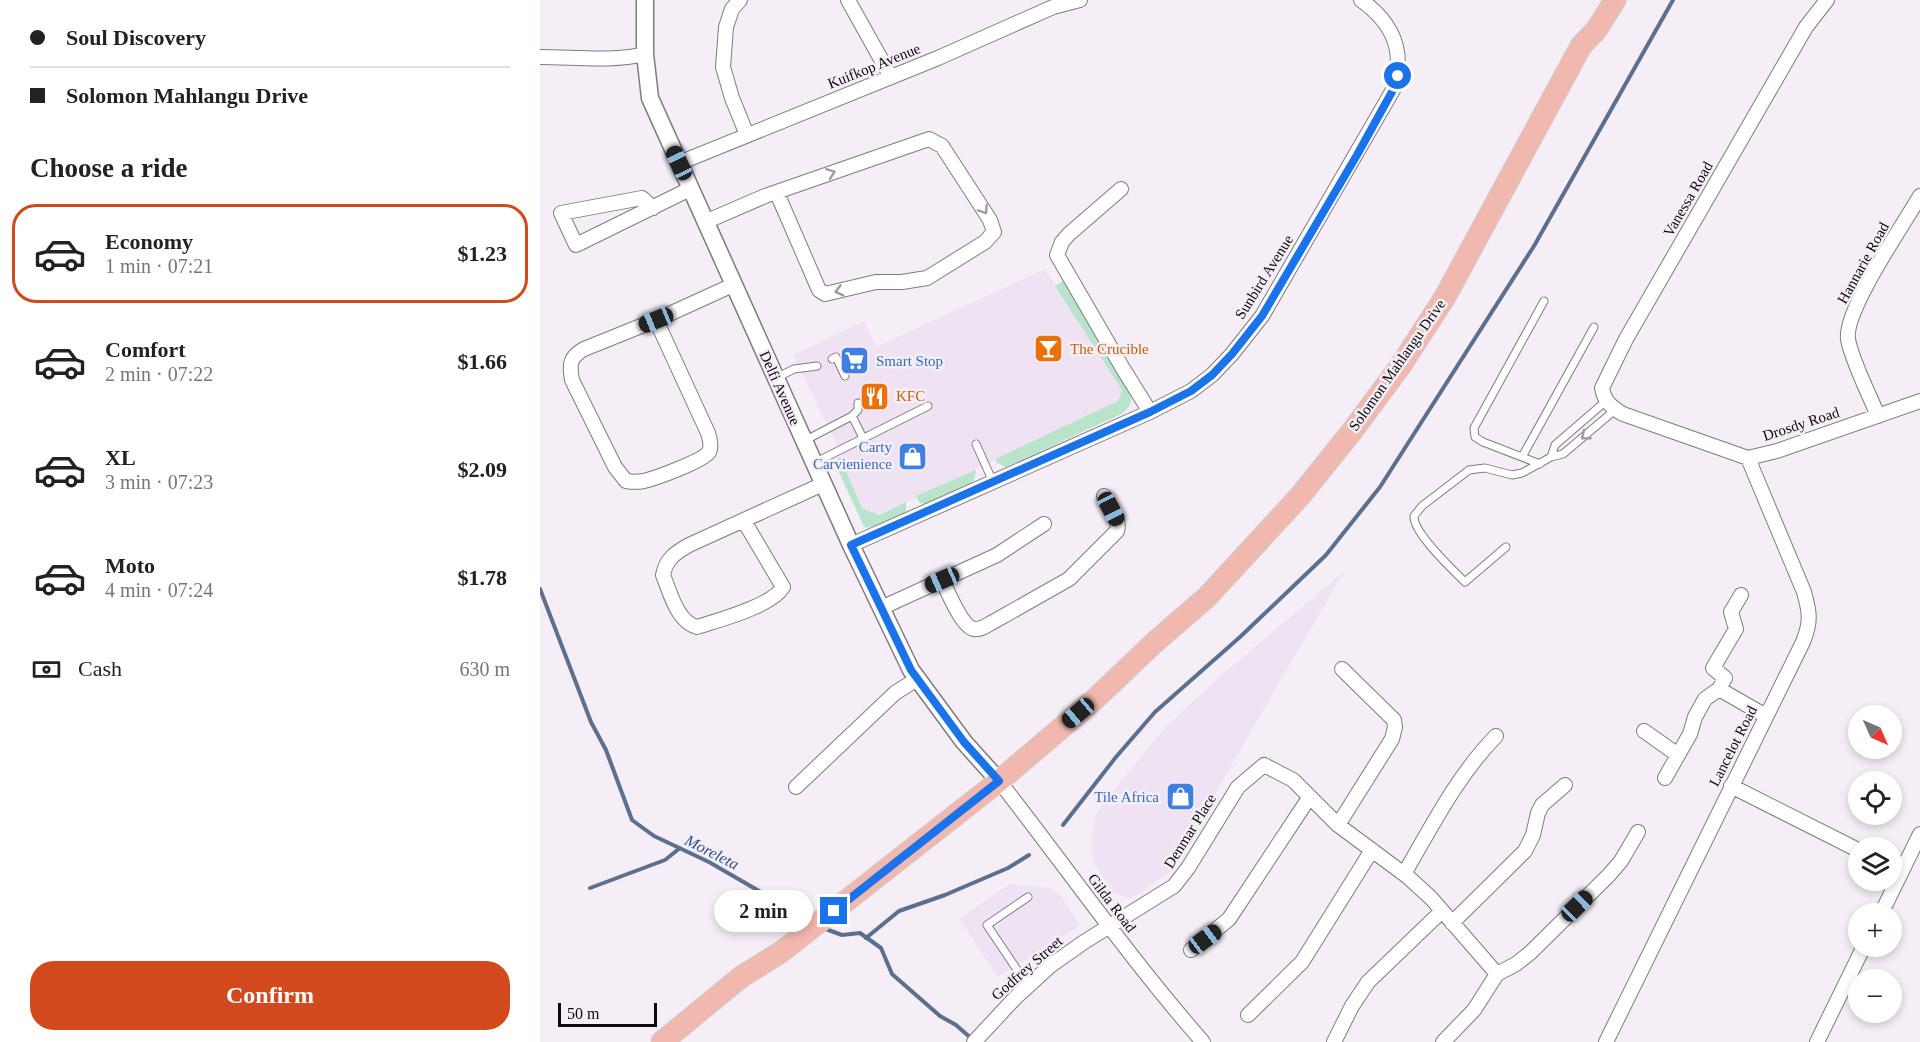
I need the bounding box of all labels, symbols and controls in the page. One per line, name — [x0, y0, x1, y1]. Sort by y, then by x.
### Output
text: Soul Discovery — [66, 25, 206, 50]
street label: Kuifkop Avenue — [825, 40, 923, 92]
route start — [1384, 62, 1411, 89]
text: Solomon Mahlangu Drive — [66, 83, 308, 108]
car — [663, 143, 695, 183]
text: Choose a ride — [30, 153, 188, 183]
street label: Vanessa Road — [1660, 158, 1716, 239]
one-way arrow — [825, 168, 836, 180]
one-way arrow — [977, 204, 988, 215]
street label: Hannarie Road — [1834, 219, 1892, 306]
icon: car — [33, 227, 87, 281]
text: Economy — [105, 229, 193, 254]
street label: Sunbird Avenue — [1232, 232, 1296, 322]
text: $1.23 — [458, 241, 507, 266]
text: 1 min · 07:21 — [105, 255, 213, 277]
one-way arrow — [834, 283, 844, 296]
street label: Solomon Mahlangu Drive — [1346, 296, 1449, 434]
car — [636, 305, 676, 335]
bar icon: The Crucible — [1033, 333, 1065, 365]
icon: car — [33, 335, 87, 389]
text: Comfort — [105, 337, 186, 362]
place label: The Crucible — [1070, 341, 1149, 357]
supermarket icon: Smart Stop — [839, 345, 871, 377]
text: $1.66 — [458, 349, 507, 374]
street label: Delfi Avenue — [757, 349, 804, 428]
place label: Smart Stop — [876, 353, 943, 369]
text: 2 min · 07:22 — [105, 363, 213, 385]
restaurant icon: KFC — [859, 380, 891, 412]
place label: KFC — [896, 388, 925, 404]
street label: Drosdy Road — [1761, 404, 1842, 444]
one-way arrow — [1580, 429, 1591, 440]
place label: Carty Carvienience — [813, 439, 892, 472]
shop icon: Carty Carvienience — [897, 440, 929, 472]
icon: car — [33, 443, 87, 497]
text: XL — [105, 445, 136, 470]
text: $2.09 — [458, 457, 507, 482]
text: 3 min · 07:23 — [105, 471, 213, 493]
car — [1095, 489, 1127, 529]
icon: car — [33, 551, 87, 605]
text: Moto — [105, 553, 155, 578]
car — [922, 564, 962, 596]
text: $1.78 — [458, 565, 507, 590]
text: 4 min · 07:24 — [105, 579, 213, 601]
icon: cash — [30, 653, 63, 686]
text: Cash — [78, 656, 122, 681]
text: 630 m — [459, 658, 510, 680]
car — [1058, 695, 1098, 731]
street label: Lancelot Road — [1706, 703, 1760, 789]
north arrow — [1848, 705, 1902, 759]
map controls — [1848, 705, 1902, 1023]
button: locate — [1848, 771, 1902, 825]
shop icon: Tile Africa — [1164, 781, 1196, 813]
place label: Tile Africa — [1094, 789, 1159, 805]
street label: Denmar Place — [1161, 791, 1219, 871]
water label: Moreleta — [681, 831, 742, 873]
button: layers — [1848, 837, 1902, 891]
street label: Gilda Road — [1085, 871, 1139, 936]
car — [1558, 887, 1596, 925]
callout: 2 min — [714, 890, 813, 932]
route end — [820, 897, 847, 924]
text: 2 min — [739, 900, 788, 922]
button: + — [1848, 903, 1902, 957]
car — [1185, 921, 1225, 957]
street label: Godfrey Street — [988, 932, 1066, 1003]
button: Confirm — [30, 961, 510, 1030]
button: − — [1848, 969, 1902, 1023]
scale bar — [558, 1000, 657, 1028]
text: 50 m — [567, 1005, 599, 1022]

